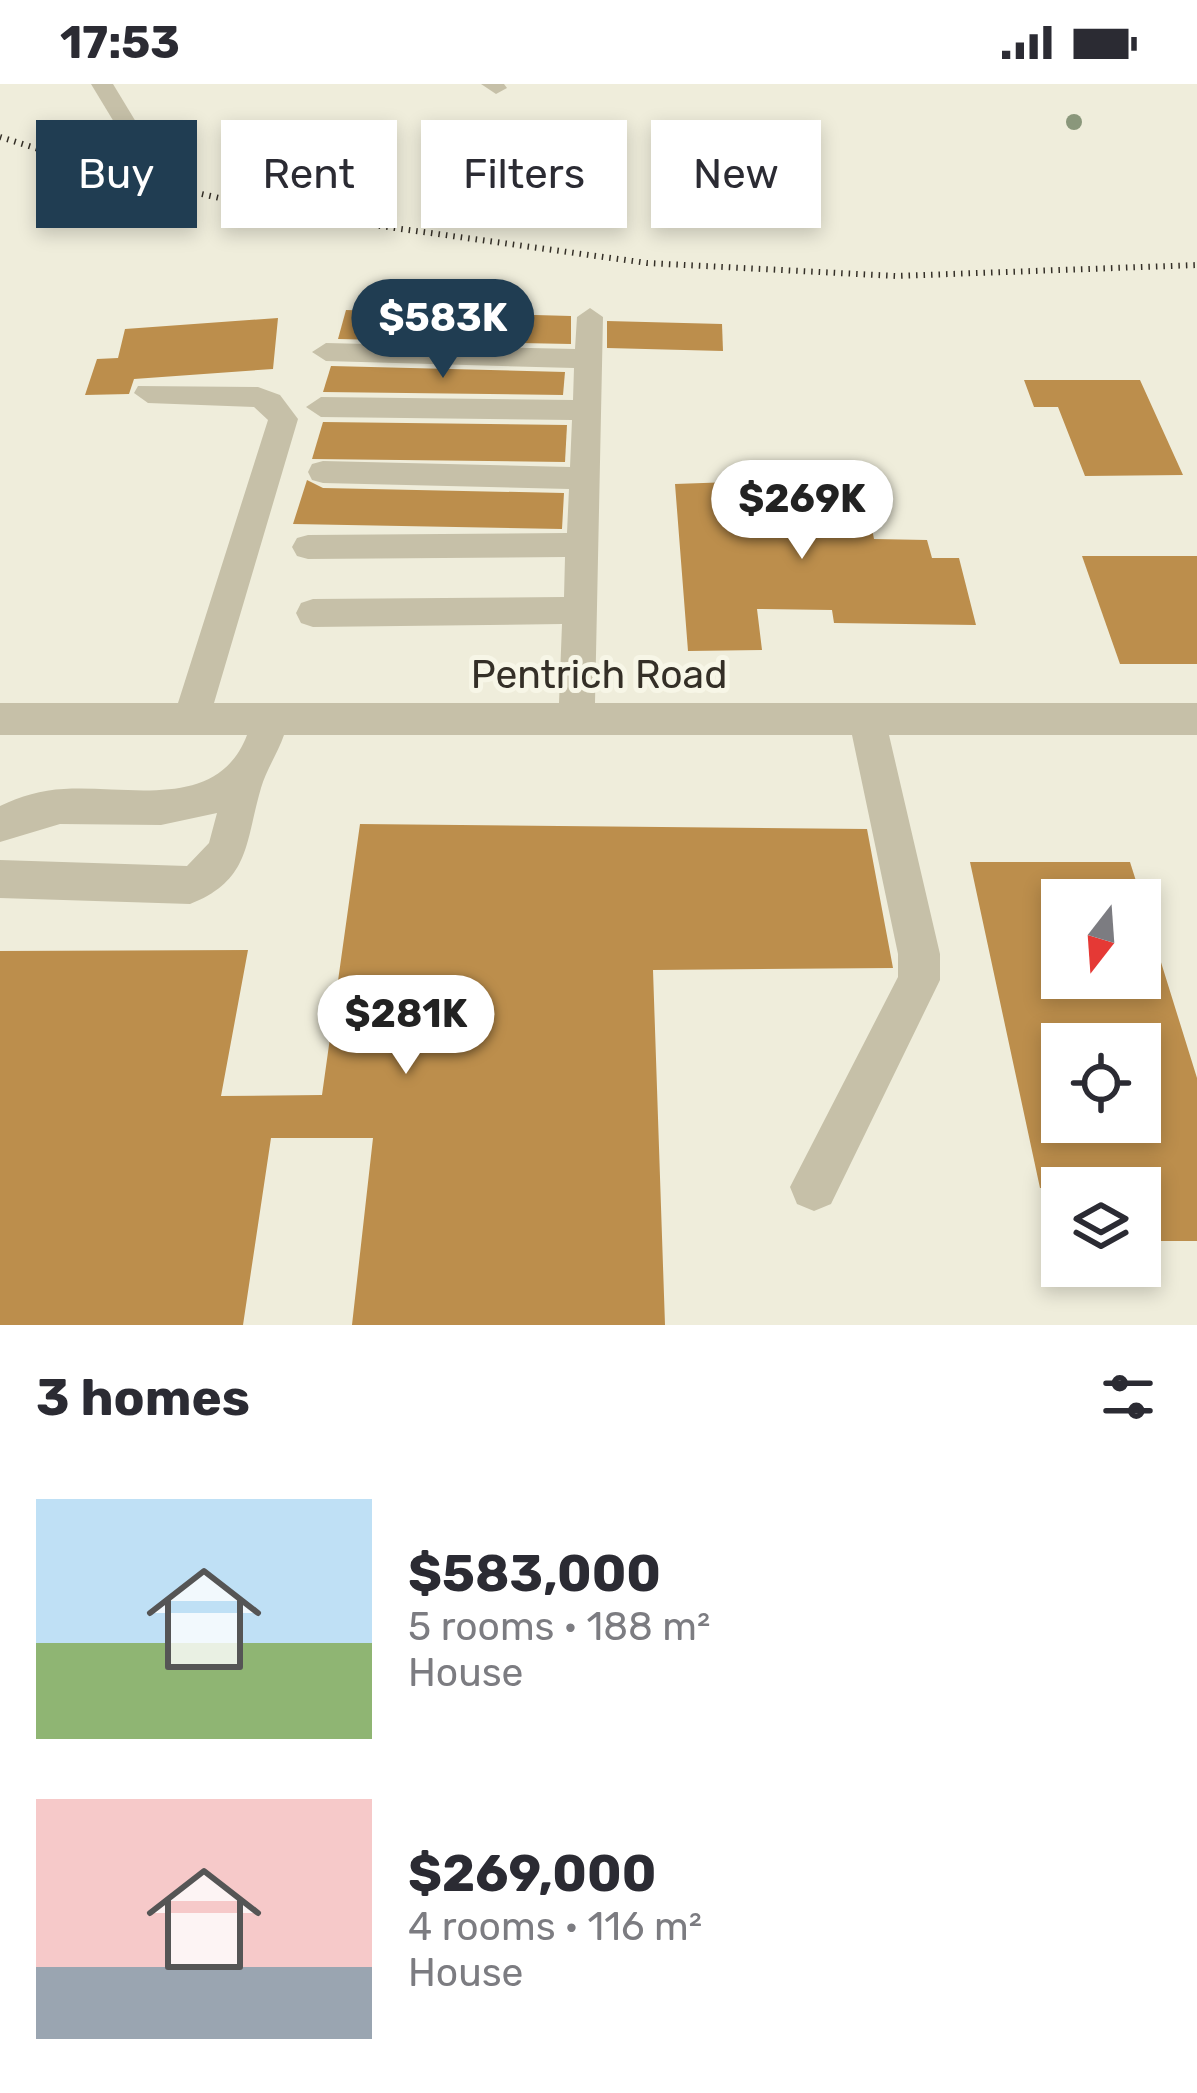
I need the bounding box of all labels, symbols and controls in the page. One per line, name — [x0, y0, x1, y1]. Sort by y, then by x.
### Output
text: 17:53 — [60, 16, 180, 69]
chip: Buy — [36, 120, 197, 228]
chip: Rent — [221, 120, 397, 228]
chip: Filters — [421, 120, 627, 228]
chip: New — [651, 120, 821, 228]
pin: $583K — [359, 279, 527, 381]
text: $583K — [378, 295, 508, 341]
pin: $269K — [718, 460, 886, 562]
text: $269K — [738, 476, 866, 522]
street label: Pentrich Road — [471, 652, 727, 698]
north arrow — [1041, 879, 1161, 999]
map controls — [1041, 879, 1161, 1287]
pin: $281K — [322, 975, 490, 1077]
text: $281K — [344, 991, 468, 1037]
button: locate — [1041, 1023, 1161, 1143]
button: layers — [1041, 1167, 1161, 1287]
icon: filters — [1095, 1364, 1161, 1430]
text: 3 homes — [36, 1367, 250, 1428]
text: $583,000 — [408, 1543, 661, 1604]
icon: home — [132, 1547, 276, 1691]
text: 5 rooms · 188 m² — [408, 1604, 710, 1650]
text: House — [408, 1650, 523, 1696]
text: $269,000 — [408, 1843, 656, 1904]
icon: home — [132, 1847, 276, 1991]
text: 4 rooms · 116 m² — [408, 1904, 702, 1950]
text: House — [408, 1950, 523, 1996]

